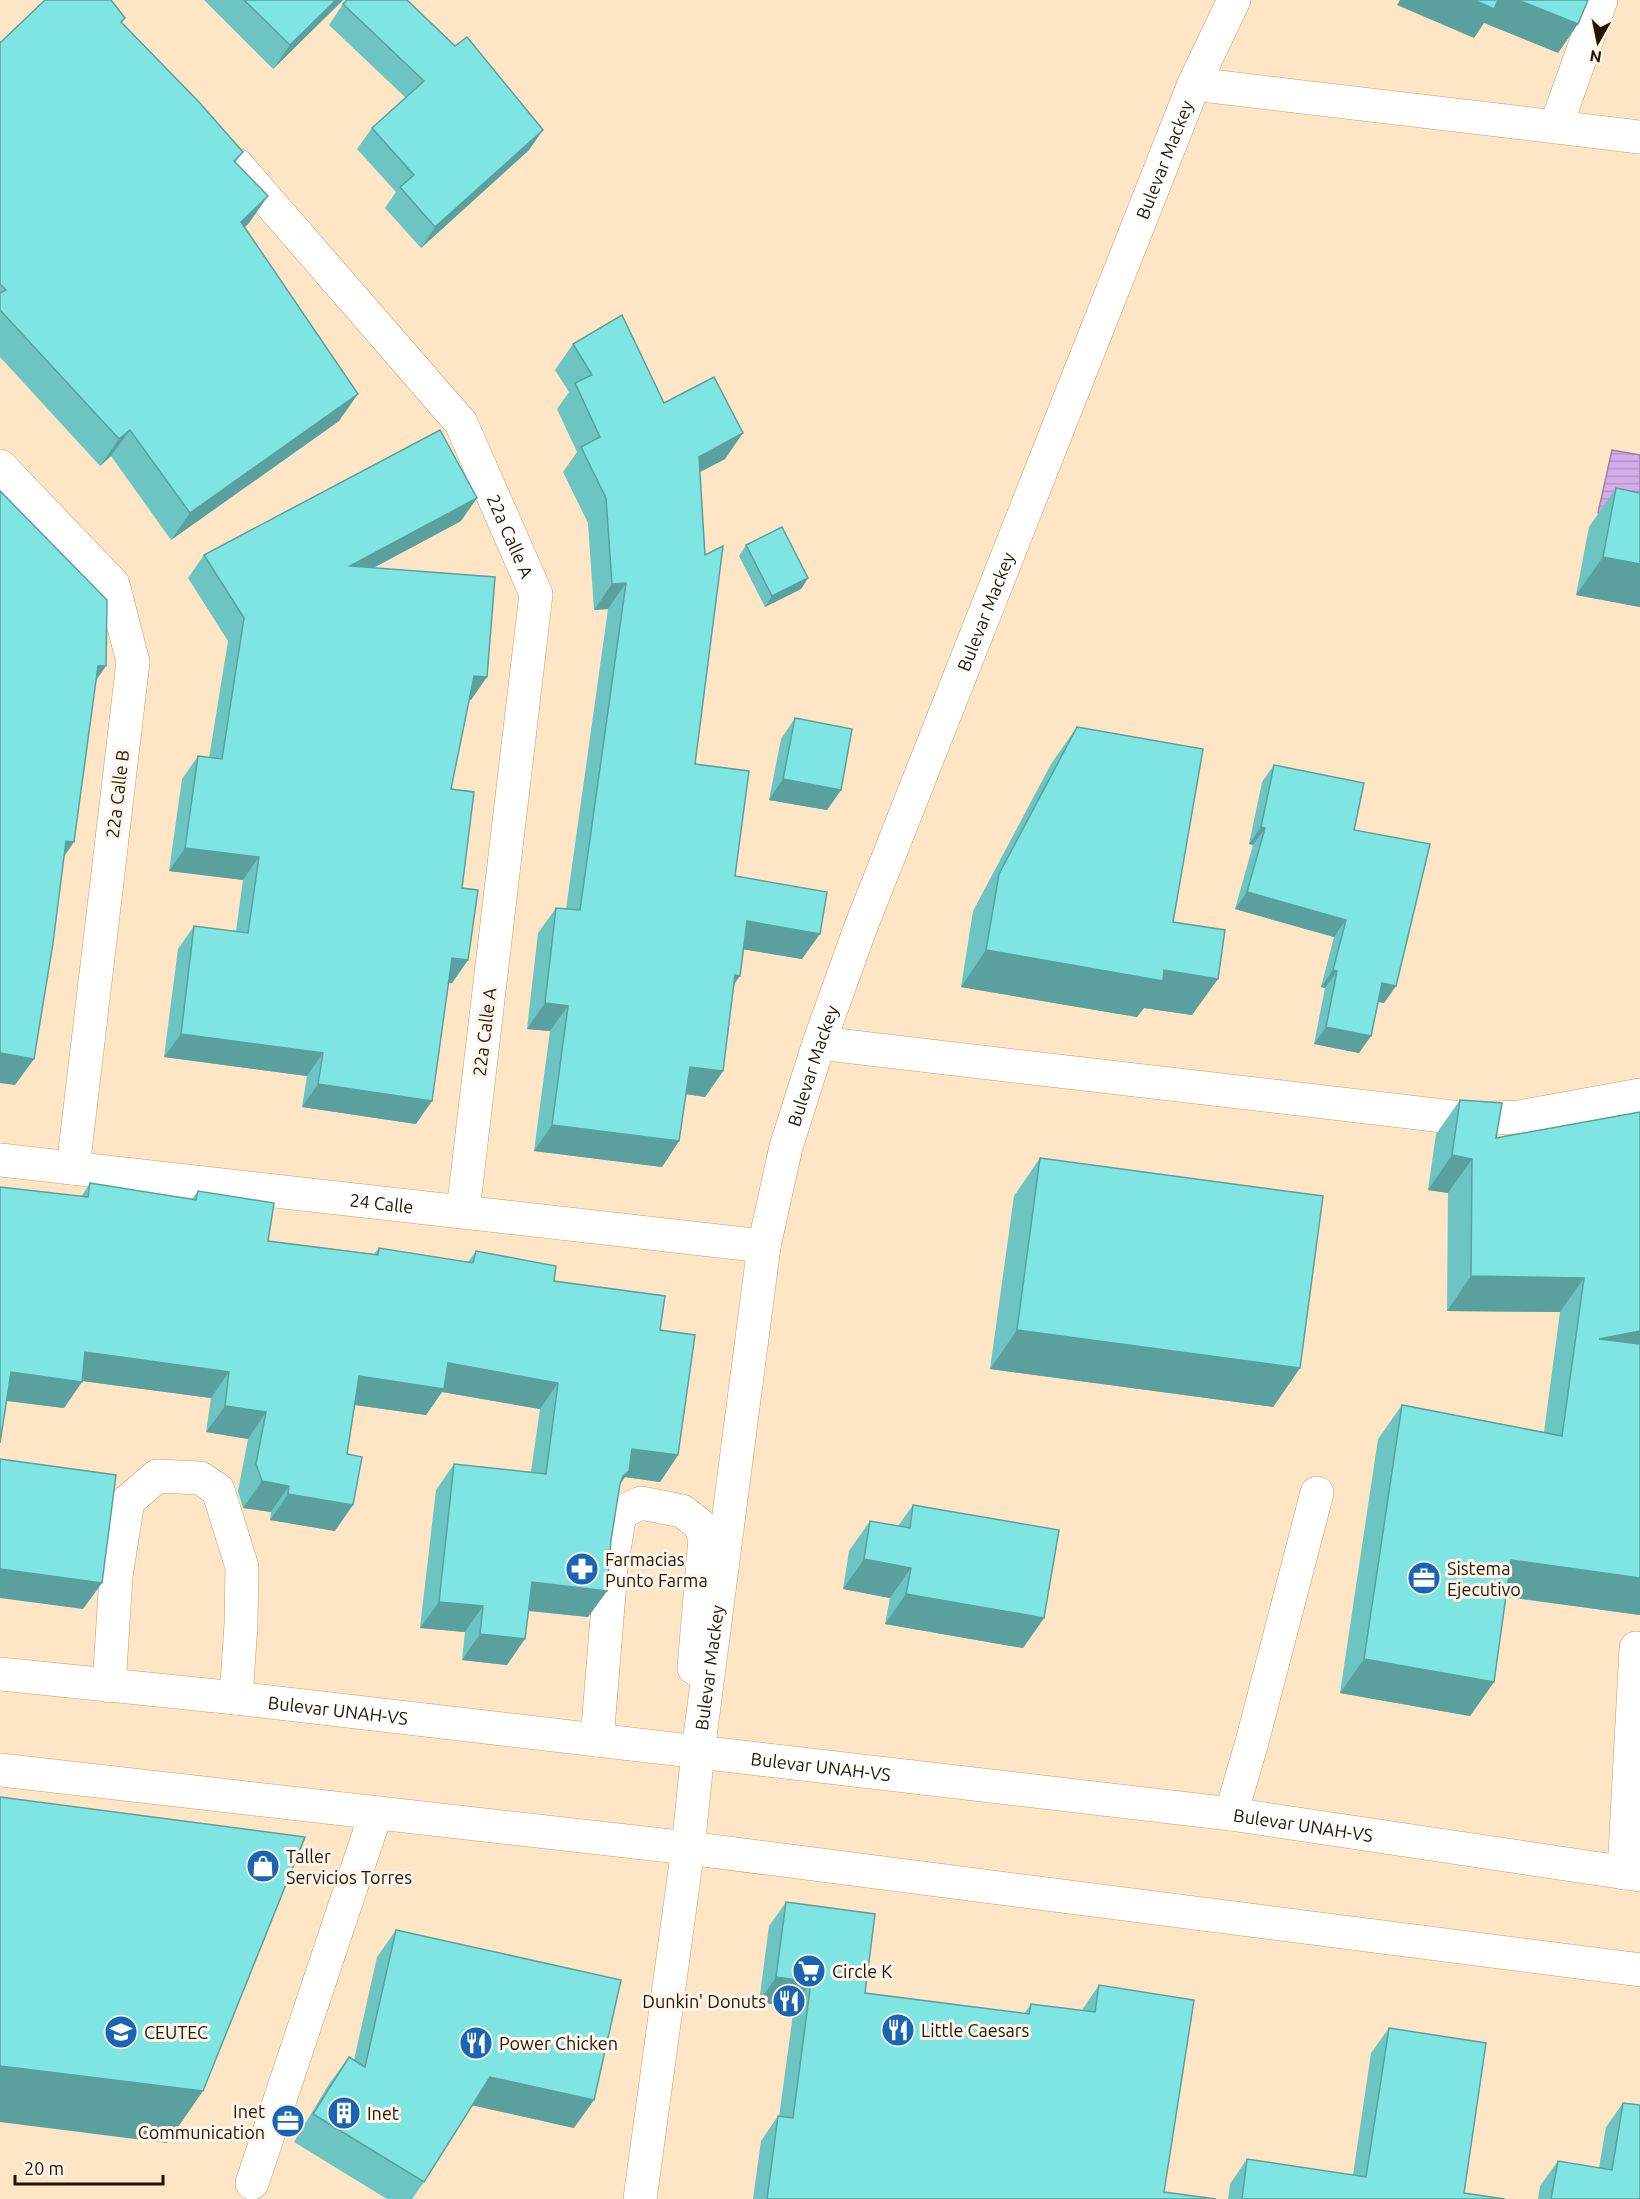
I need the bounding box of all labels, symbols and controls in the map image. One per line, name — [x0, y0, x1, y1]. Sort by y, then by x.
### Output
north arrow — [1568, 12, 1628, 72]
text: N — [1588, 47, 1603, 67]
street label: Bulevar Mackey — [1132, 97, 1197, 222]
street label: 22a Calle A — [483, 491, 538, 581]
street label: Bulevar Mackey — [953, 549, 1018, 674]
street label: 22a Calle B — [102, 749, 132, 839]
street label: 22a Calle A — [469, 986, 499, 1077]
street label: Bulevar Mackey — [783, 1002, 842, 1129]
street label: 24 Calle — [349, 1189, 415, 1216]
place label: Farmacias Punto Farma — [605, 1549, 708, 1590]
pharmacy icon: Farmacias Punto Farma — [564, 1551, 600, 1587]
place label: Sistema Ejecutivo — [1447, 1558, 1521, 1599]
office icon: Sistema Ejecutivo — [1406, 1560, 1442, 1596]
street label: Bulevar Mackey — [691, 1603, 727, 1731]
street label: Bulevar UNAH-VS — [267, 1692, 409, 1728]
street label: Bulevar UNAH-VS — [750, 1748, 892, 1784]
street label: Bulevar UNAH-VS — [1232, 1804, 1374, 1845]
place label: Taller Servicios Torres — [286, 1846, 412, 1887]
shop icon: Taller Servicios Torres — [245, 1848, 281, 1884]
supermarket icon: Circle K — [791, 1953, 827, 1989]
place label: Circle K — [832, 1961, 892, 1981]
restaurant icon: Dunkin' Donuts — [771, 1983, 807, 2019]
place label: Dunkin' Donuts — [642, 1991, 766, 2011]
restaurant icon: Little Caesars — [880, 2012, 916, 2048]
school or university icon: CEUTEC — [103, 2014, 139, 2050]
place label: Little Caesars — [921, 2020, 1030, 2040]
place label: CEUTEC — [144, 2022, 208, 2042]
restaurant icon: Power Chicken — [458, 2025, 494, 2061]
place label: Power Chicken — [499, 2033, 618, 2053]
building icon: Inet — [326, 2095, 362, 2131]
place label: Inet Communication — [138, 2101, 265, 2142]
office icon: Inet Communication — [270, 2103, 306, 2139]
place label: Inet — [367, 2103, 399, 2123]
scale bar — [15, 2148, 164, 2186]
text: 20 m — [24, 2158, 64, 2178]

